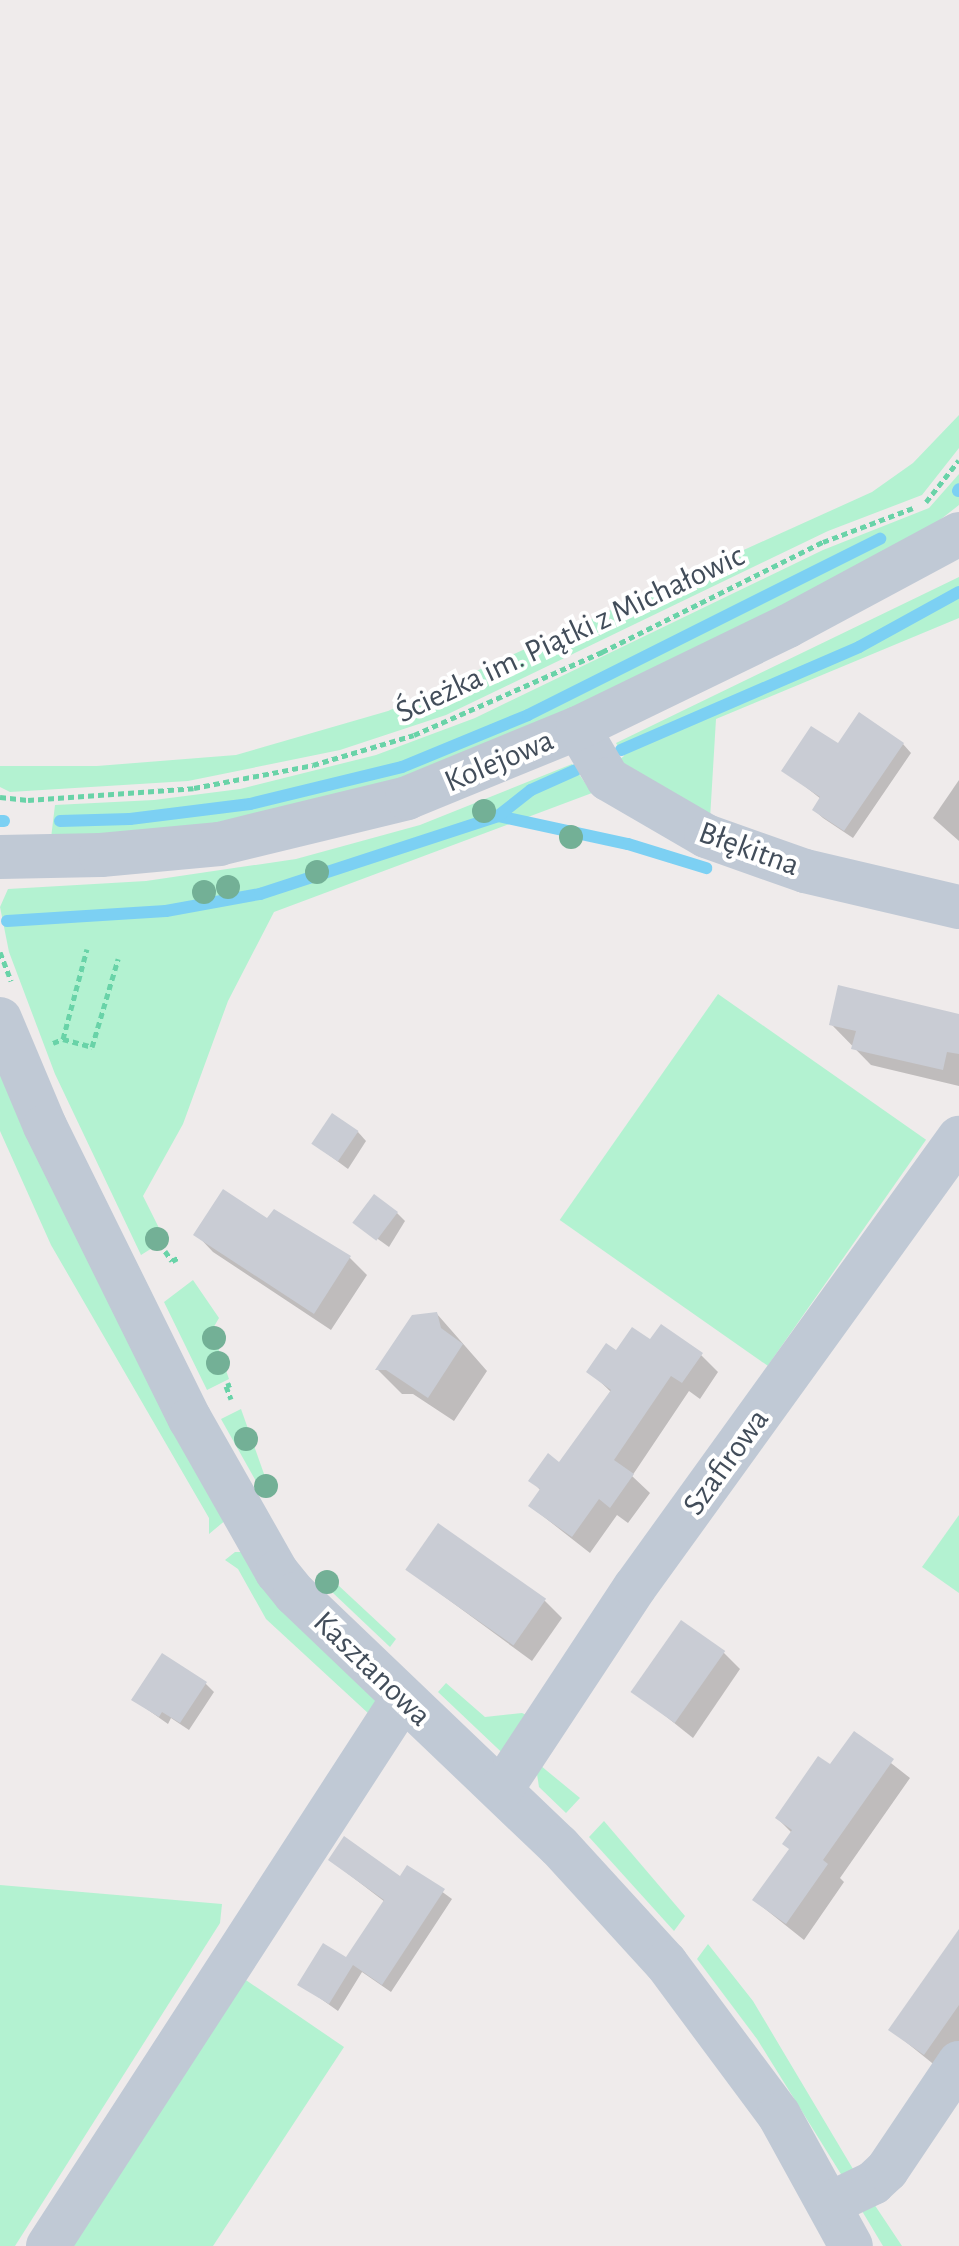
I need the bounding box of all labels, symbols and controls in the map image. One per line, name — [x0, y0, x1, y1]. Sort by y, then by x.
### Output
street label: Ścieżka im. Piątki z Michałowic — [390, 536, 750, 732]
street label: Kolejowa — [439, 721, 559, 801]
street label: Błękitna — [694, 813, 804, 885]
street label: Szafirowa — [675, 1401, 777, 1523]
street label: Kasztanowa — [305, 1603, 439, 1735]

